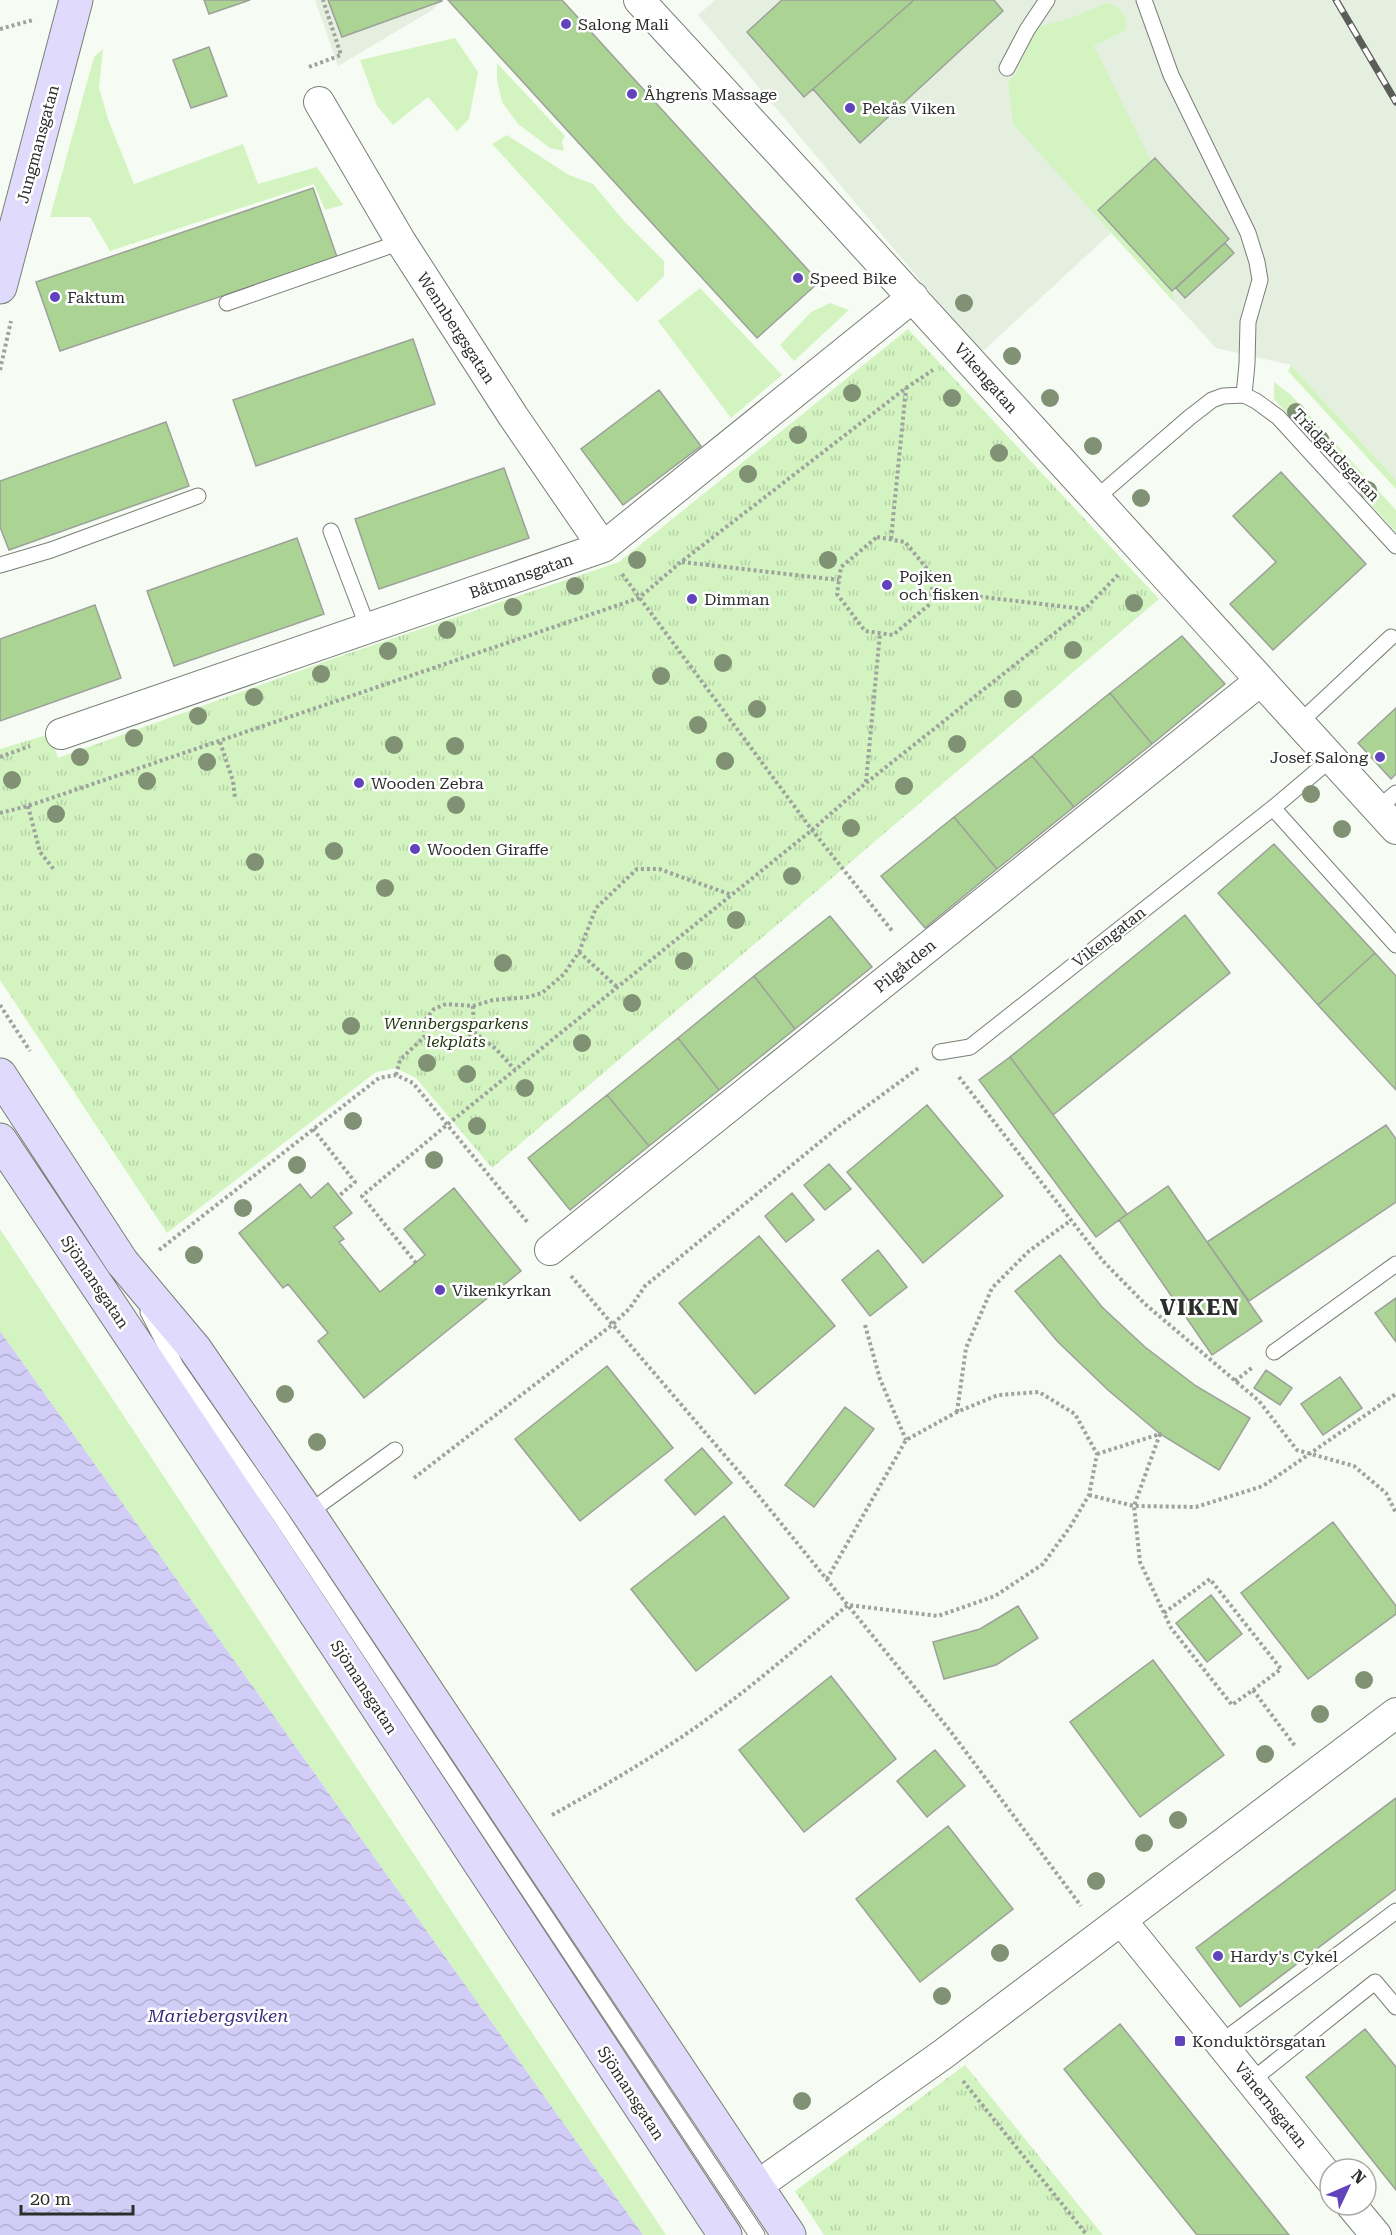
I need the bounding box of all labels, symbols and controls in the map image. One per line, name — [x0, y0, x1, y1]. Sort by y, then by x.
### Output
place label: Salong Mali — [578, 15, 669, 34]
marker: Salong Mali — [559, 17, 573, 31]
street label: Jungmansgatan — [13, 83, 63, 205]
place label: Åhgrens Massage — [644, 85, 777, 104]
marker: Åhgrens Massage — [625, 87, 639, 101]
place label: Pekås Viken — [862, 99, 956, 118]
marker: Pekås Viken — [843, 101, 857, 115]
street label: Wennbergsgatan — [413, 269, 499, 387]
place label: Speed Bike — [810, 269, 897, 288]
marker: Speed Bike — [791, 271, 805, 285]
place label: Faktum — [67, 288, 126, 307]
marker: Faktum — [48, 290, 62, 304]
street label: Vikengatan — [950, 339, 1022, 417]
street label: Trädgårdsgatan — [1288, 405, 1384, 505]
street label: Båtmansgatan — [467, 549, 575, 603]
place label: Pojken och fisken — [899, 567, 979, 604]
marker: Pojken och fisken — [880, 578, 894, 592]
place label: Dimman — [704, 590, 770, 609]
marker: Dimman — [685, 592, 699, 606]
place label: Josef Salong — [1270, 748, 1369, 767]
marker: Josef Salong — [1373, 750, 1387, 764]
place label: Wooden Zebra — [371, 774, 484, 793]
marker: Wooden Zebra — [352, 776, 366, 790]
place label: Wooden Giraffe — [427, 840, 549, 859]
marker: Wooden Giraffe — [408, 842, 422, 856]
street label: Vikengatan — [1069, 903, 1149, 971]
street label: Pilgården — [870, 935, 940, 997]
park label: Wennbergsparkens lekplats — [384, 1014, 528, 1051]
street label: Sjömansgatan — [57, 1232, 133, 1332]
place label: Vikenkyrkan — [452, 1281, 551, 1300]
marker: Vikenkyrkan — [433, 1283, 447, 1297]
district label: VIKEN — [1160, 1295, 1240, 1320]
street label: Sjömansgatan — [327, 1637, 401, 1737]
place label: Hardy's Cykel — [1230, 1947, 1338, 1966]
marker: Hardy's Cykel — [1211, 1949, 1225, 1963]
water label: Mariebergsviken — [147, 2005, 288, 2026]
place label: Konduktörsgatan — [1192, 2032, 1326, 2051]
marker: Konduktörsgatan — [1173, 2034, 1187, 2048]
street label: Sjömansgatan — [594, 2043, 668, 2143]
street label: Vänernsgatan — [1230, 2058, 1312, 2152]
north arrow — [1318, 2157, 1378, 2217]
text: N — [1347, 2166, 1370, 2188]
scale bar — [21, 2178, 134, 2216]
text: 20 m — [30, 2188, 71, 2209]

